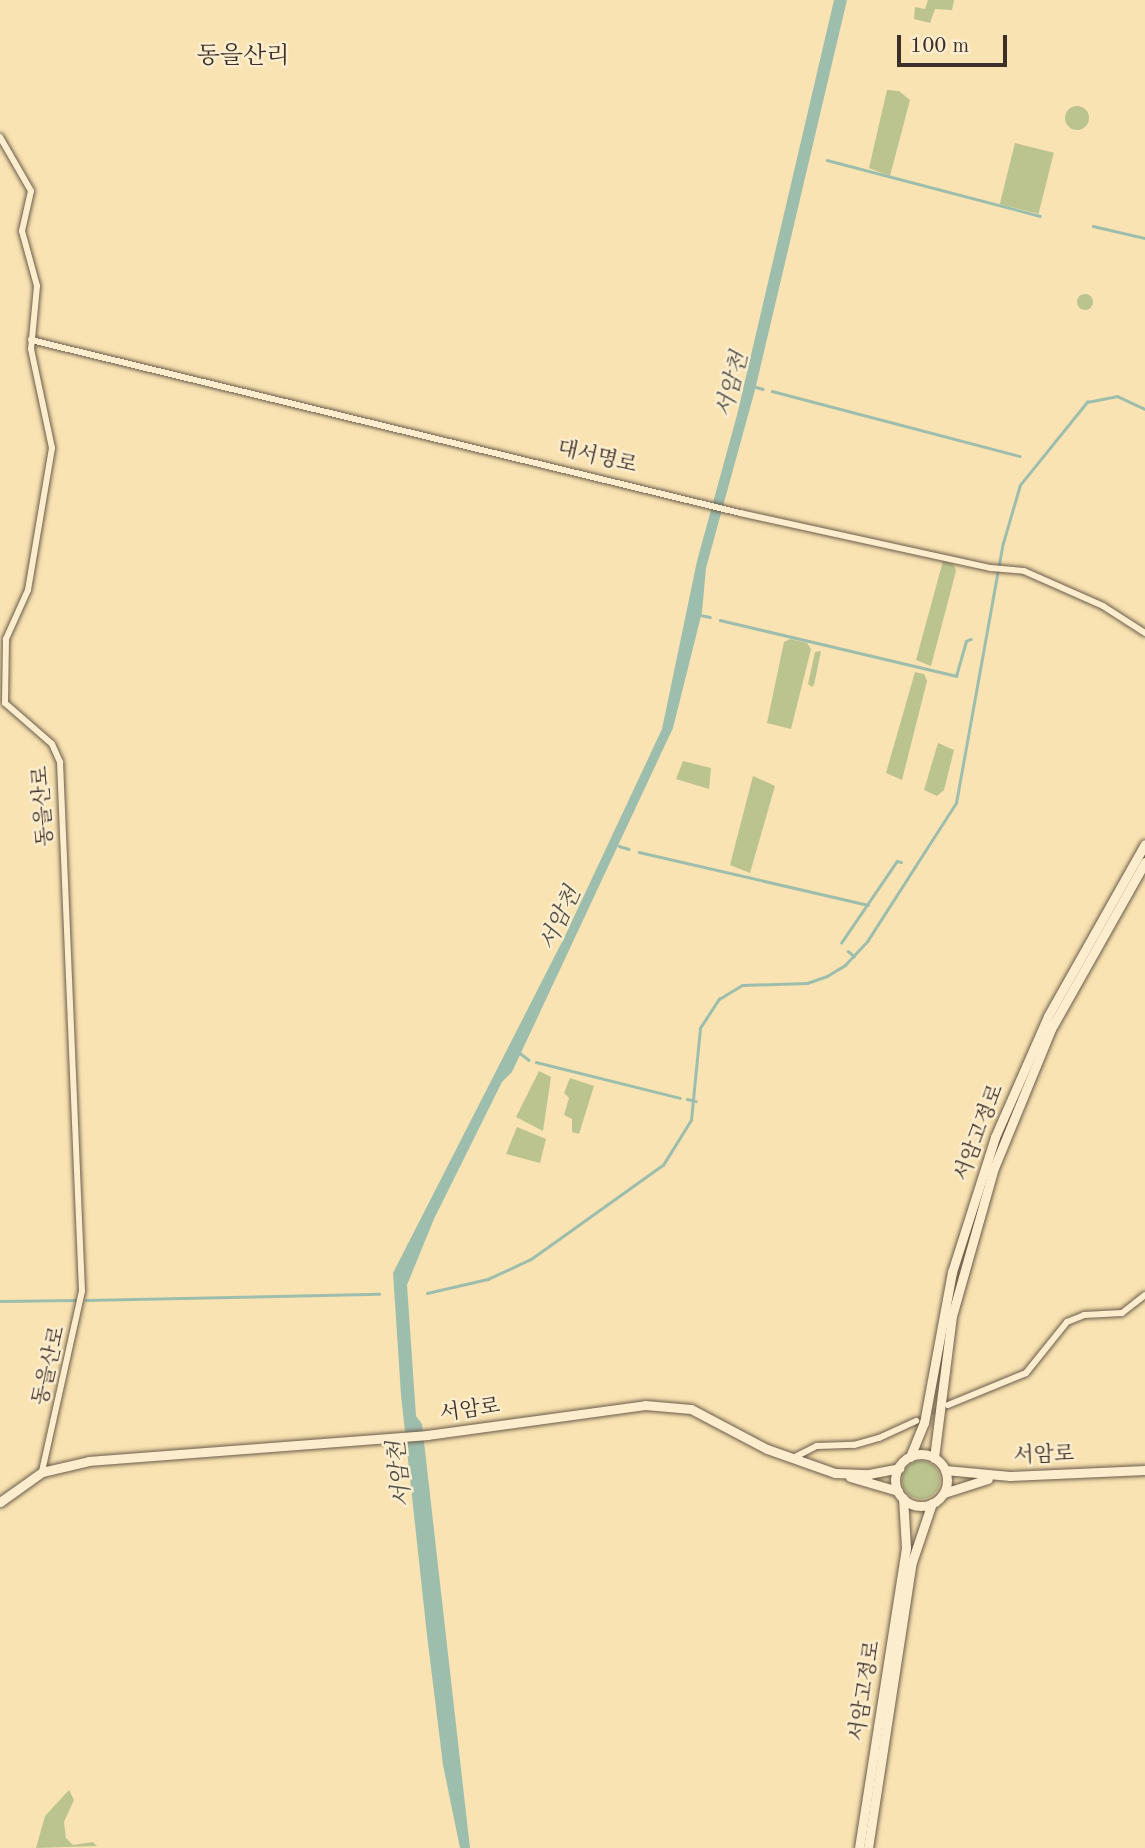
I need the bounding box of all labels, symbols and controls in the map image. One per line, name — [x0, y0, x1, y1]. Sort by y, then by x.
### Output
scale bar — [900, 21, 1010, 65]
text: 100 m — [910, 36, 969, 57]
district label: 동을산리 — [197, 44, 289, 72]
water label: 서암천 — [711, 349, 755, 421]
street label: 대서명로 — [555, 437, 639, 479]
street label: 동을산로 — [29, 765, 59, 847]
water label: 서암천 — [534, 883, 588, 955]
street label: 서암고정로 — [950, 1081, 1010, 1185]
street label: 동을산로 — [29, 1324, 71, 1408]
street label: 서암로 — [438, 1394, 502, 1428]
water label: 서암천 — [384, 1439, 418, 1509]
street label: 서암로 — [1013, 1442, 1075, 1470]
street label: 서암고정로 — [846, 1639, 886, 1743]

